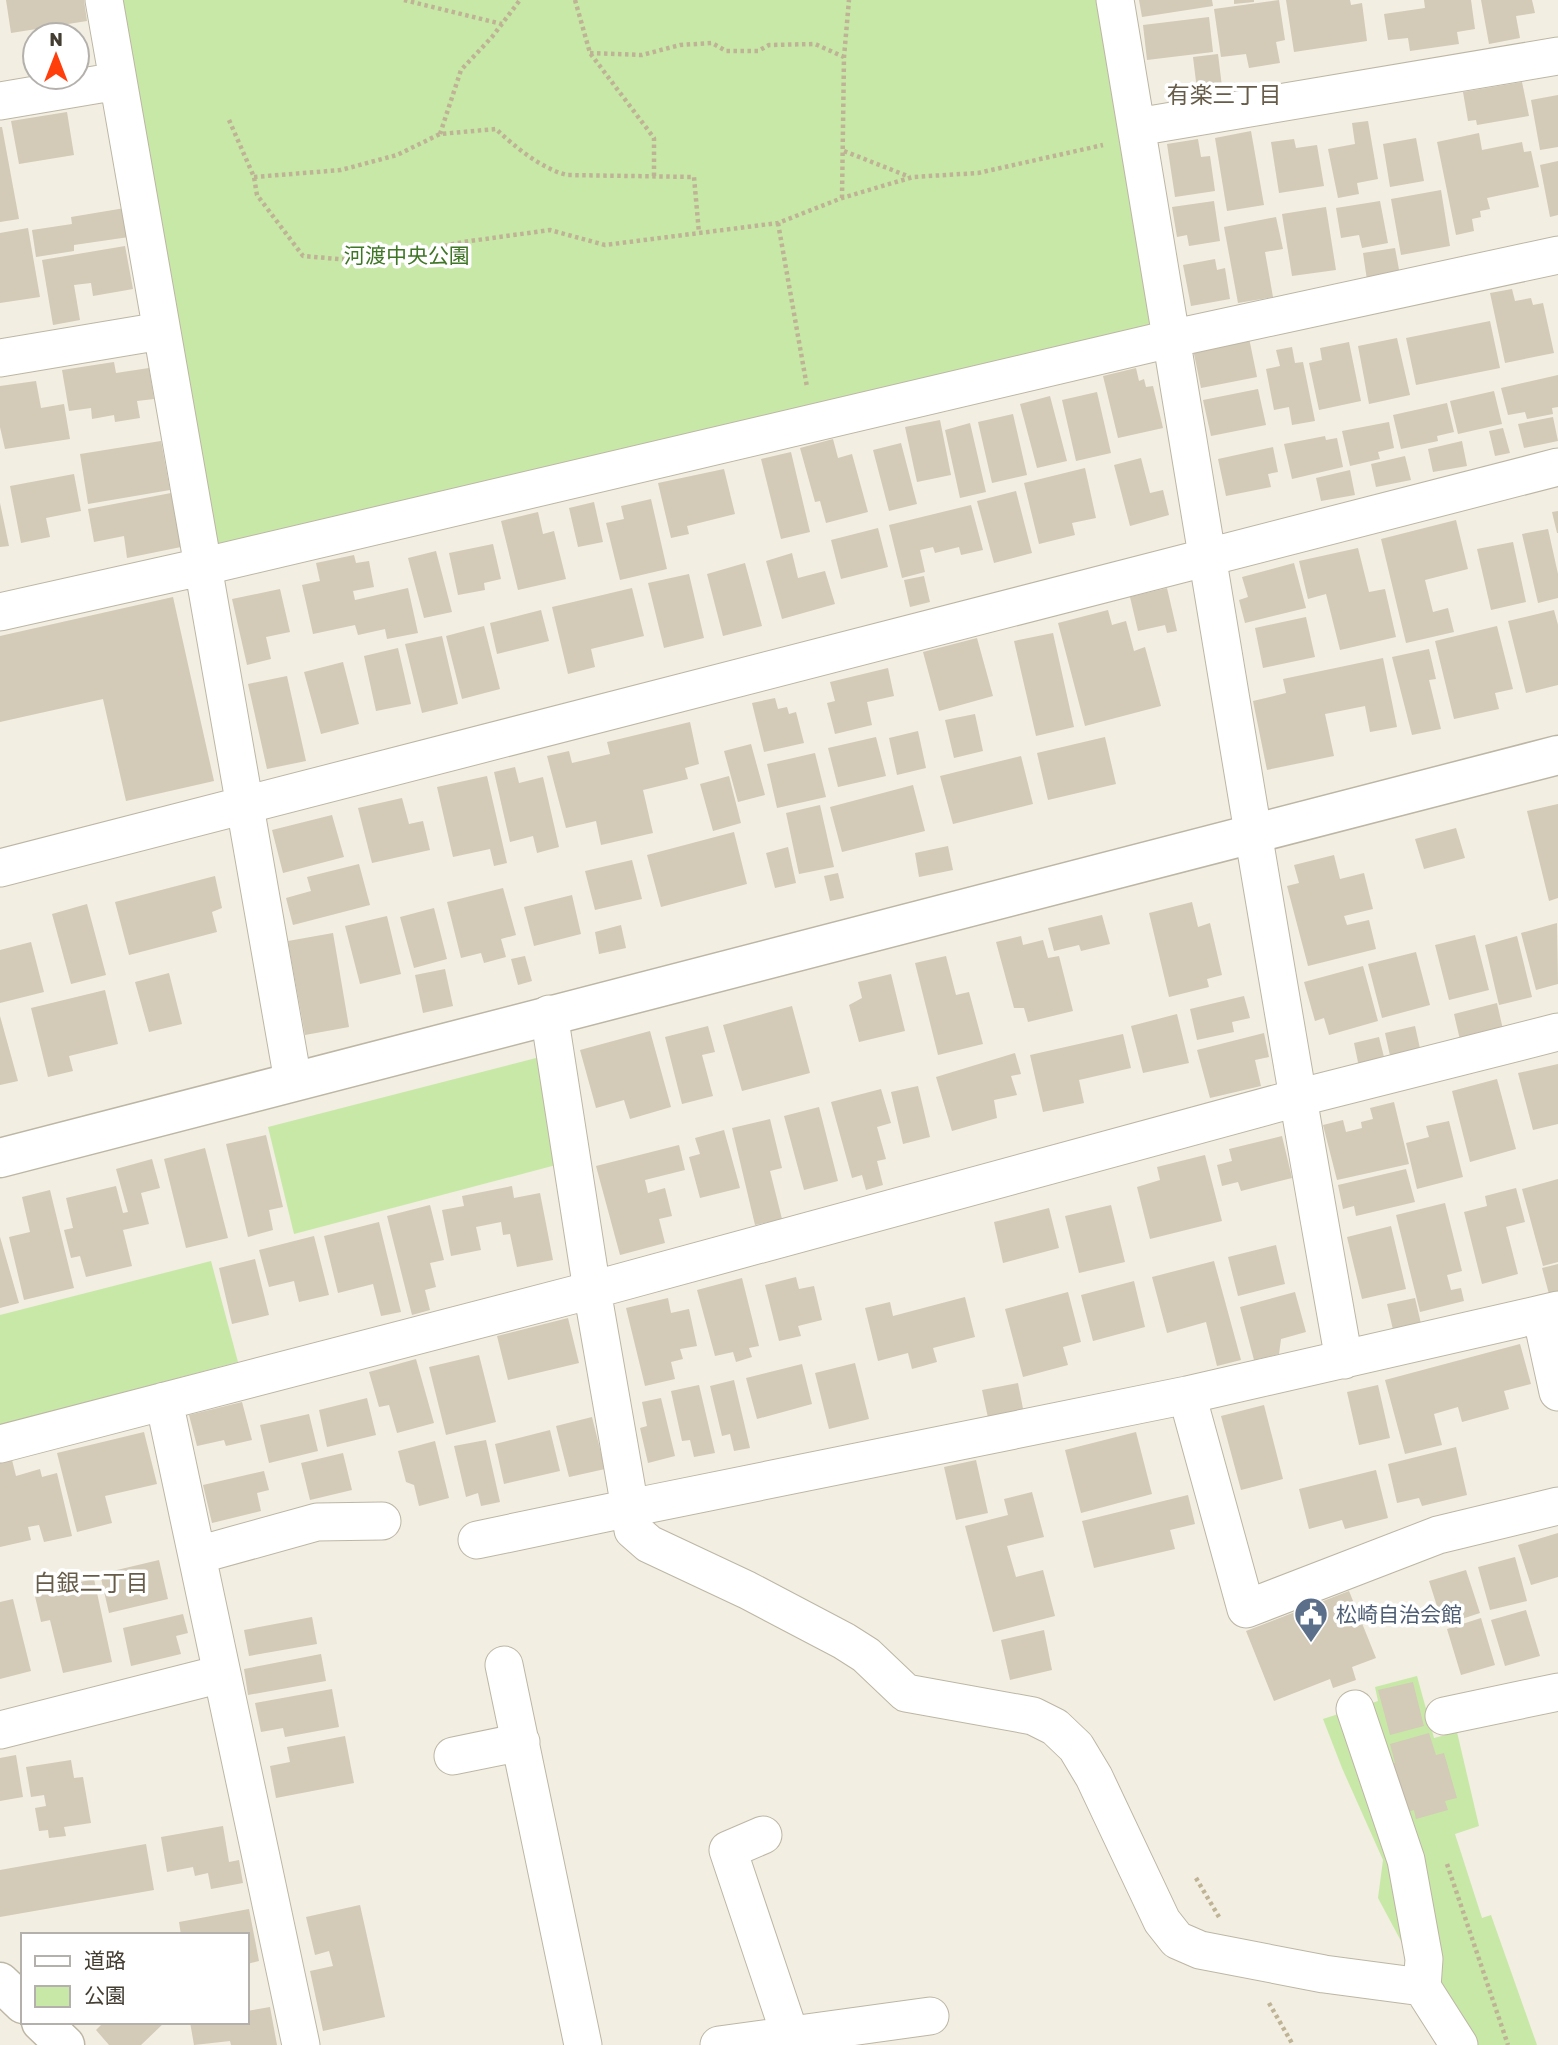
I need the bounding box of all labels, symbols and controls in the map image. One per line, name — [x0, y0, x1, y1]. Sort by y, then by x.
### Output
north arrow — [21, 21, 91, 91]
text: N — [49, 28, 63, 51]
district label: 有楽三丁目 — [1167, 81, 1282, 109]
park label: 河渡中央公園 — [344, 243, 470, 268]
district label: 白銀二丁目 — [34, 1569, 149, 1597]
public building icon: 松崎自治会館 — [1292, 1595, 1330, 1644]
place label: 松崎自治会館 — [1336, 1602, 1462, 1627]
legend — [21, 1933, 248, 2024]
text: 道路 — [84, 1948, 126, 1973]
text: 公園 — [84, 1983, 126, 2008]

